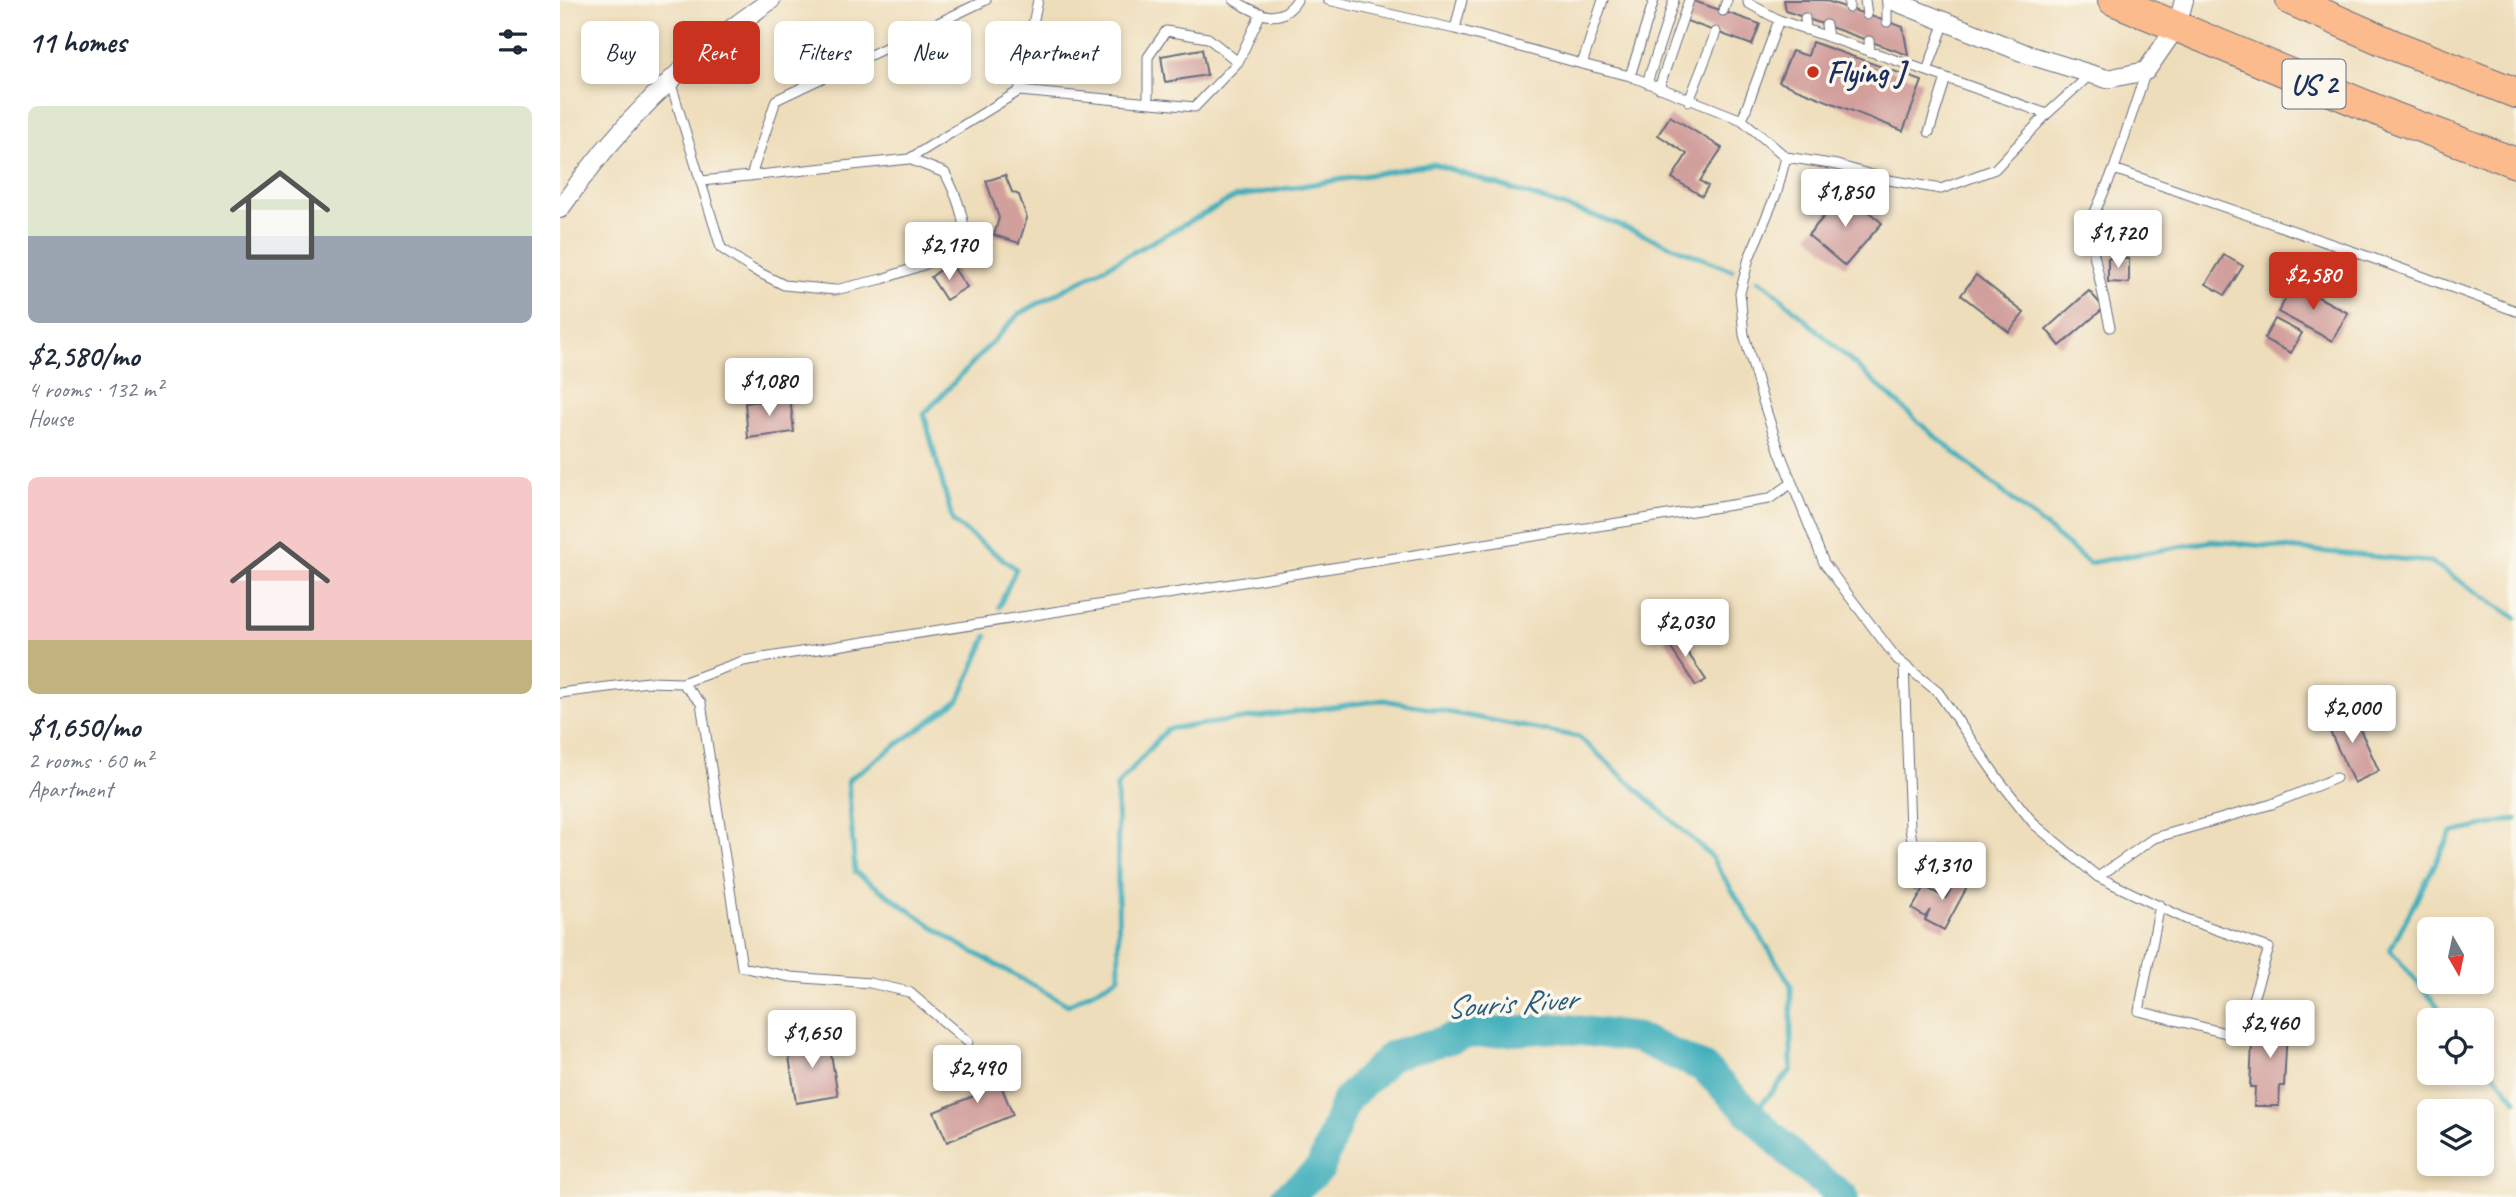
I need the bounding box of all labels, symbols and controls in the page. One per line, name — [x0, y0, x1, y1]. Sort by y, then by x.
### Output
chip: Buy — [581, 21, 659, 84]
chip: Rent — [673, 21, 760, 84]
chip: Filters — [774, 21, 874, 84]
chip: New — [888, 21, 971, 84]
chip: Apartment — [985, 21, 1121, 84]
text: 11 homes — [28, 23, 126, 61]
icon: filters — [494, 23, 532, 61]
place label: Flying J — [1827, 53, 1909, 92]
road number: US 2 — [2282, 60, 2346, 108]
marker: Flying J — [1805, 64, 1821, 80]
icon: home — [217, 152, 343, 278]
pin: $1,850 — [1788, 170, 1902, 229]
text: $1,850 — [1817, 177, 1873, 206]
pin: $1,720 — [2061, 210, 2175, 270]
text: $1,720 — [2090, 218, 2146, 247]
pin: $2,170 — [892, 222, 1006, 282]
text: $2,170 — [921, 230, 977, 259]
pin: $2,580 — [2256, 252, 2370, 312]
text: $2,580 — [2285, 260, 2341, 289]
text: $2,580/mo — [28, 337, 139, 375]
pin: $1,080 — [712, 358, 826, 418]
text: $1,080 — [741, 366, 797, 395]
text: 4 rooms · 132 m² — [28, 375, 163, 404]
text: House — [28, 404, 73, 433]
icon: home — [217, 523, 343, 649]
pin: $2,030 — [1628, 600, 1742, 659]
text: $2,030 — [1657, 607, 1713, 636]
pin: $2,000 — [2295, 686, 2409, 745]
text: $2,000 — [2324, 693, 2380, 722]
text: $1,650/mo — [28, 708, 140, 746]
text: 2 rooms · 60 m² — [28, 746, 152, 775]
text: Apartment — [28, 775, 113, 804]
pin: $1,310 — [1885, 842, 1999, 902]
text: $1,310 — [1914, 850, 1970, 879]
north arrow — [2417, 917, 2494, 994]
map controls — [2417, 917, 2494, 1176]
water label: Souris River — [1445, 978, 1583, 1028]
pin: $2,460 — [2213, 1000, 2327, 1060]
text: $2,460 — [2242, 1008, 2298, 1037]
button: locate — [2417, 1008, 2494, 1085]
pin: $1,650 — [755, 1010, 869, 1070]
text: $1,650 — [784, 1018, 840, 1047]
pin: $2,490 — [920, 1046, 1034, 1105]
text: $2,490 — [949, 1053, 1005, 1082]
button: layers — [2417, 1099, 2494, 1176]

